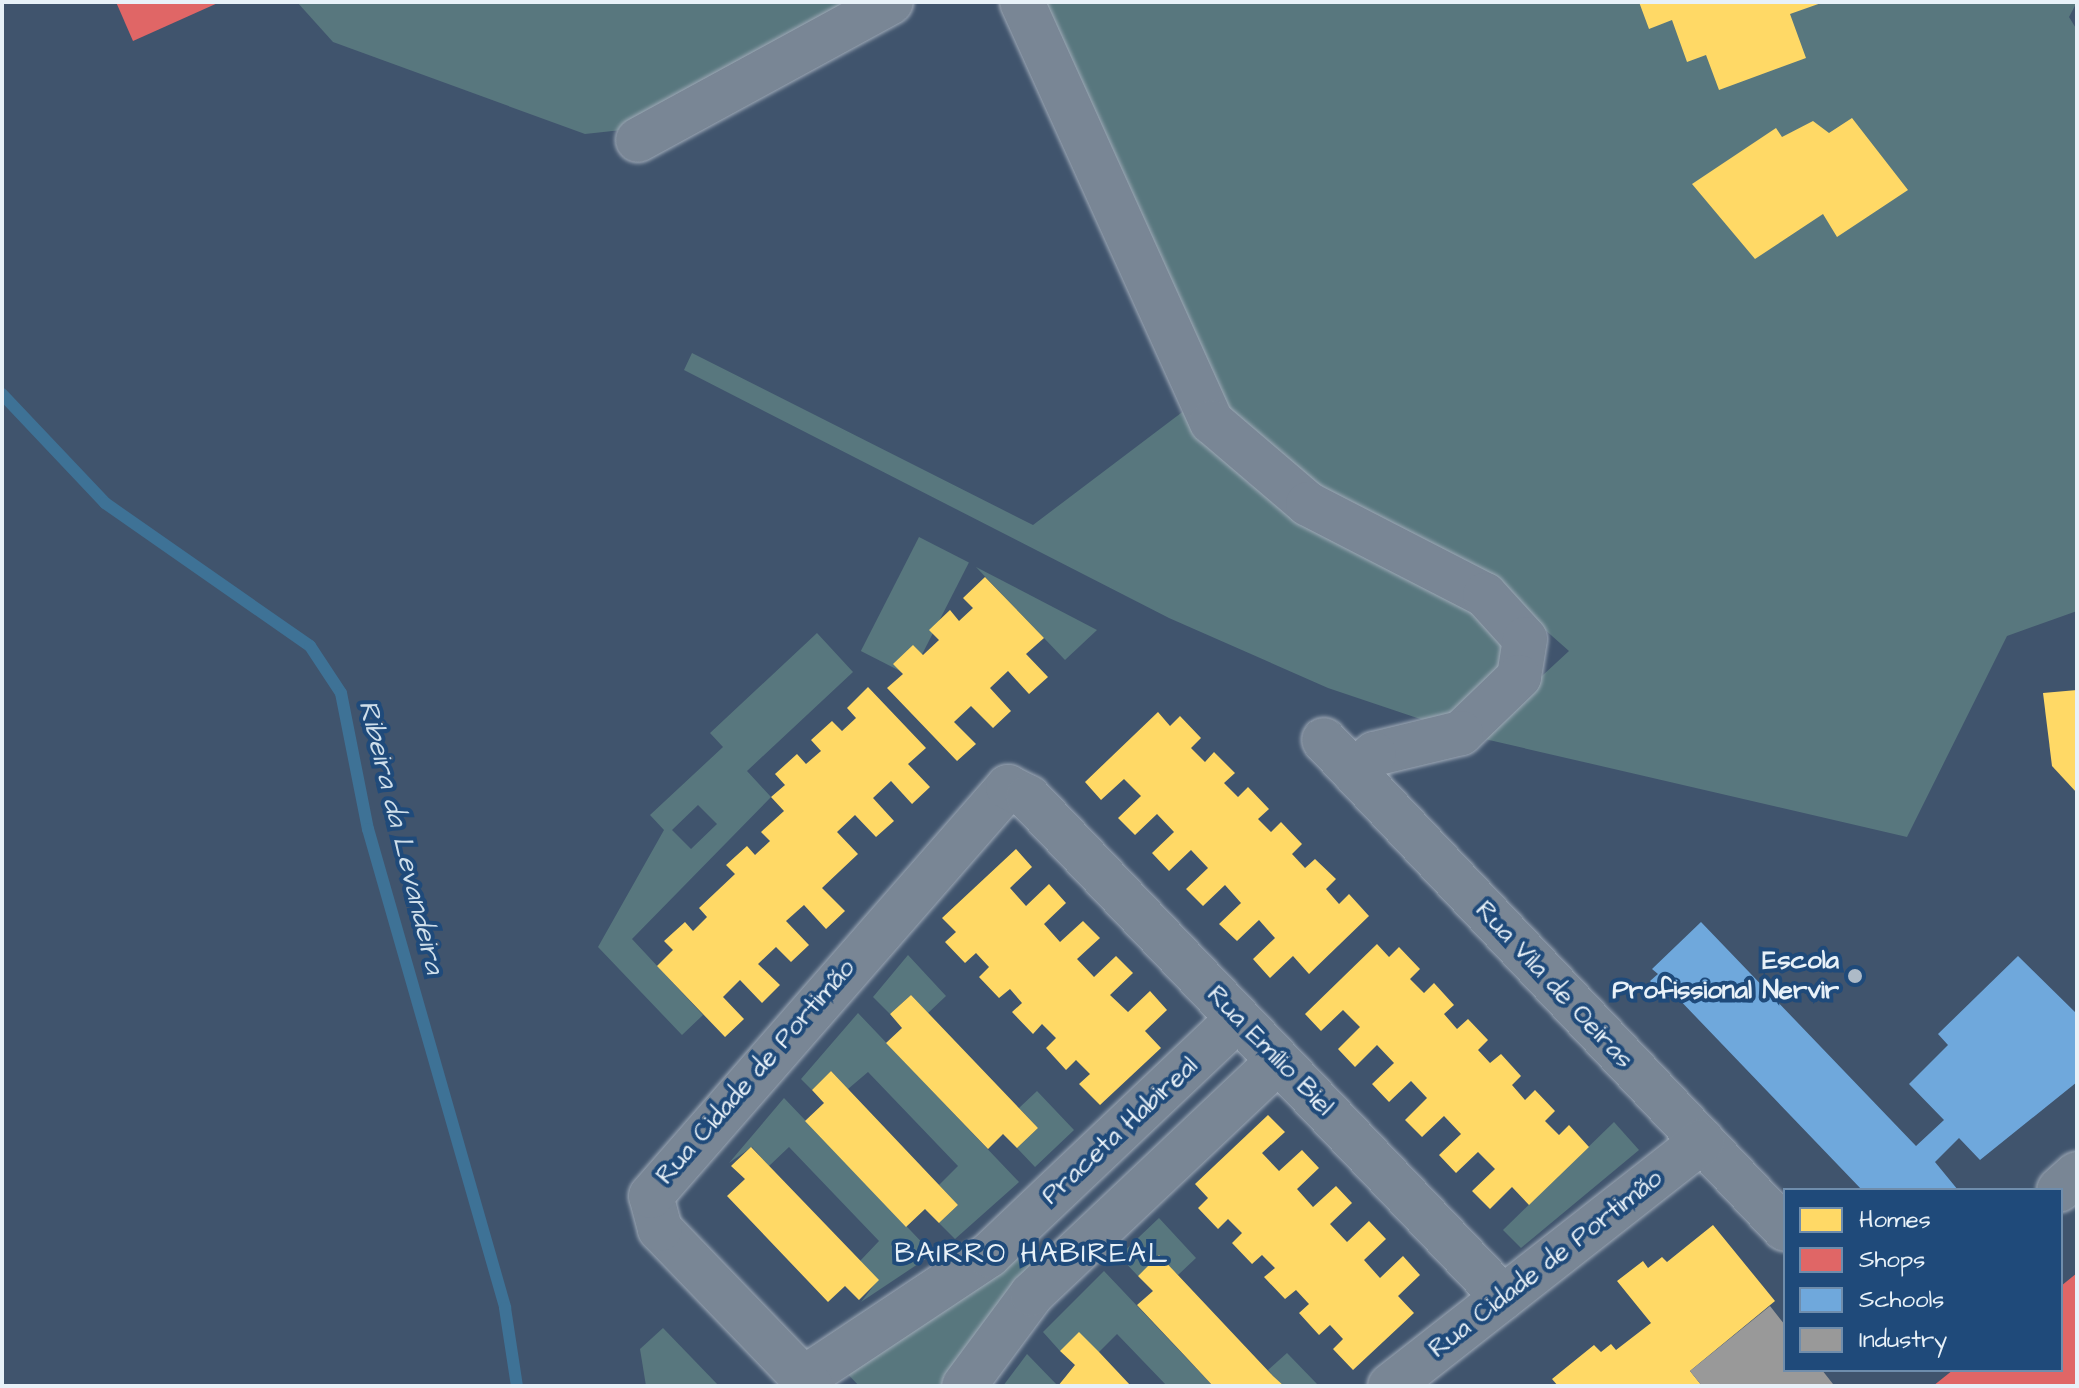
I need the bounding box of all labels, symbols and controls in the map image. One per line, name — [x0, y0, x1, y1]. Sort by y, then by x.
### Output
water label: Ribeira da Levandeira — [351, 697, 451, 977]
street label: Rua Vila de Oeiras — [1469, 895, 1639, 1075]
place label: Escola Profissional Nervir — [1612, 945, 1839, 1006]
street label: Rua Cidade de Portimão — [650, 953, 862, 1191]
marker: Escola Profissional Nervir — [1846, 967, 1864, 985]
street label: Rua Emílio Biel — [1200, 980, 1340, 1122]
street label: Praceta Habireal — [1035, 1051, 1205, 1211]
street label: Rua Cidade de Portimão — [1423, 1163, 1669, 1365]
legend — [1783, 1188, 2063, 1372]
text: Homes — [1859, 1203, 1931, 1237]
district label: BAIRRO HABIREAL — [895, 1237, 1169, 1271]
text: Shops — [1859, 1243, 1925, 1277]
text: Schools — [1859, 1283, 1944, 1317]
text: Industry — [1859, 1323, 1947, 1357]

